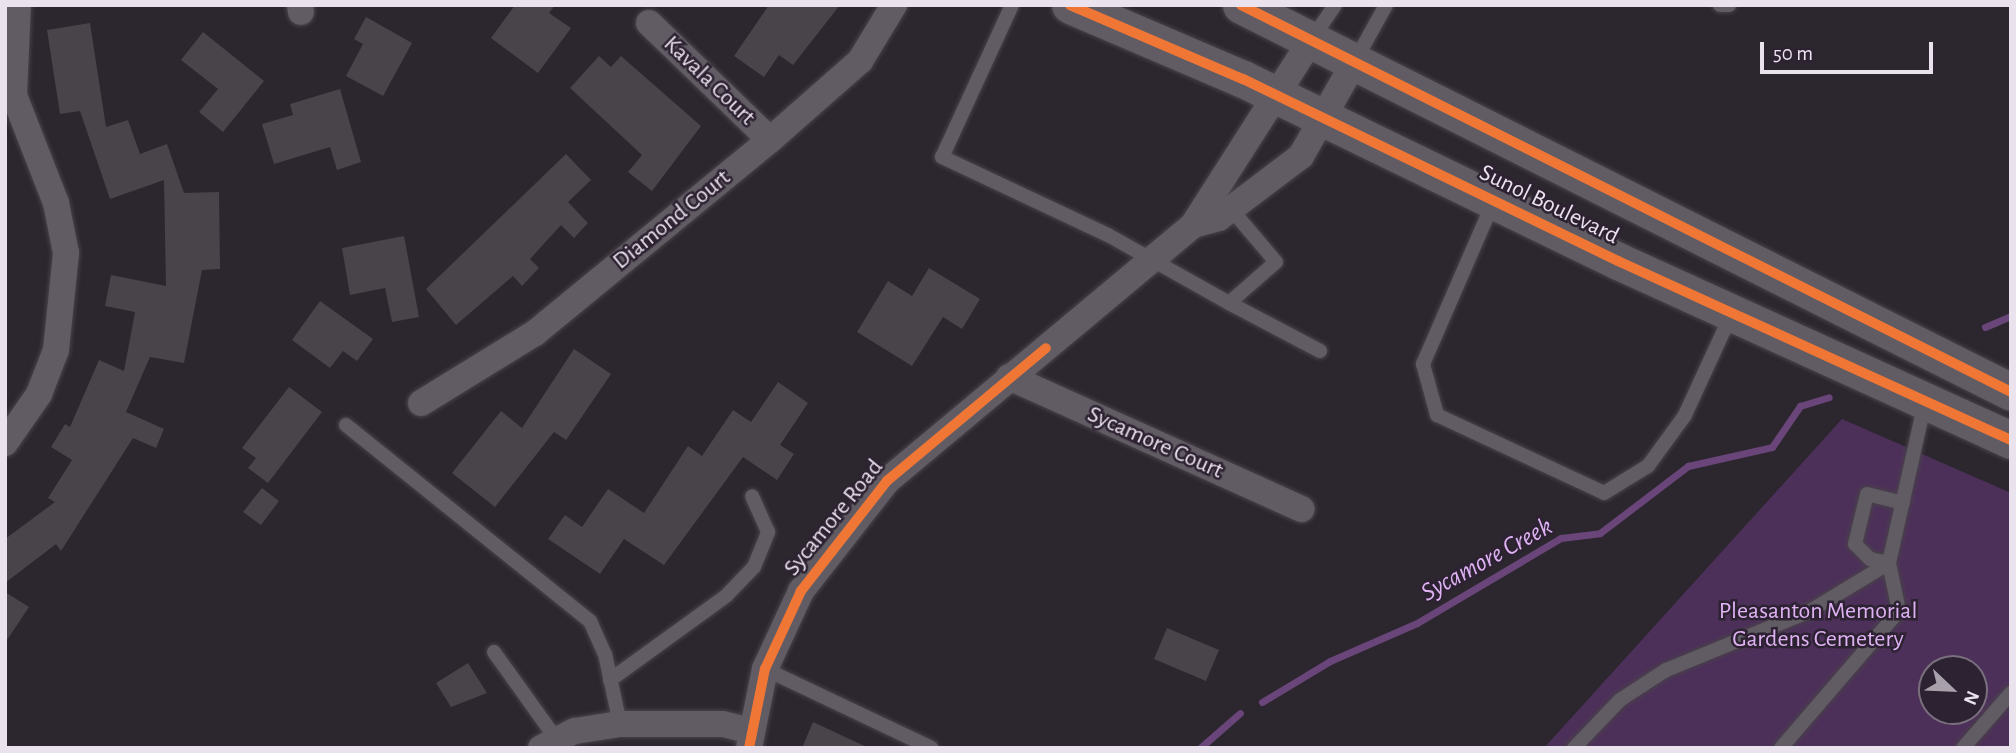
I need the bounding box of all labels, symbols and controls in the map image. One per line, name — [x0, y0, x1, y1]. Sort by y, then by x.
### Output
scale bar — [1764, 28, 1937, 72]
street label: Kavala Court — [657, 30, 761, 132]
text: 50 m — [1773, 43, 1813, 64]
street label: Sunol Boulevard — [1474, 159, 1624, 251]
street label: Diamond Court — [607, 164, 737, 276]
street label: Sycamore Court — [1083, 400, 1227, 486]
street label: Sycamore Road — [778, 454, 890, 582]
water label: Sycamore Creek — [1416, 511, 1558, 609]
park label: Pleasanton Memorial Gardens Cemetery — [1719, 598, 1917, 654]
north arrow — [1918, 655, 1988, 725]
text: N — [1960, 688, 1982, 707]

